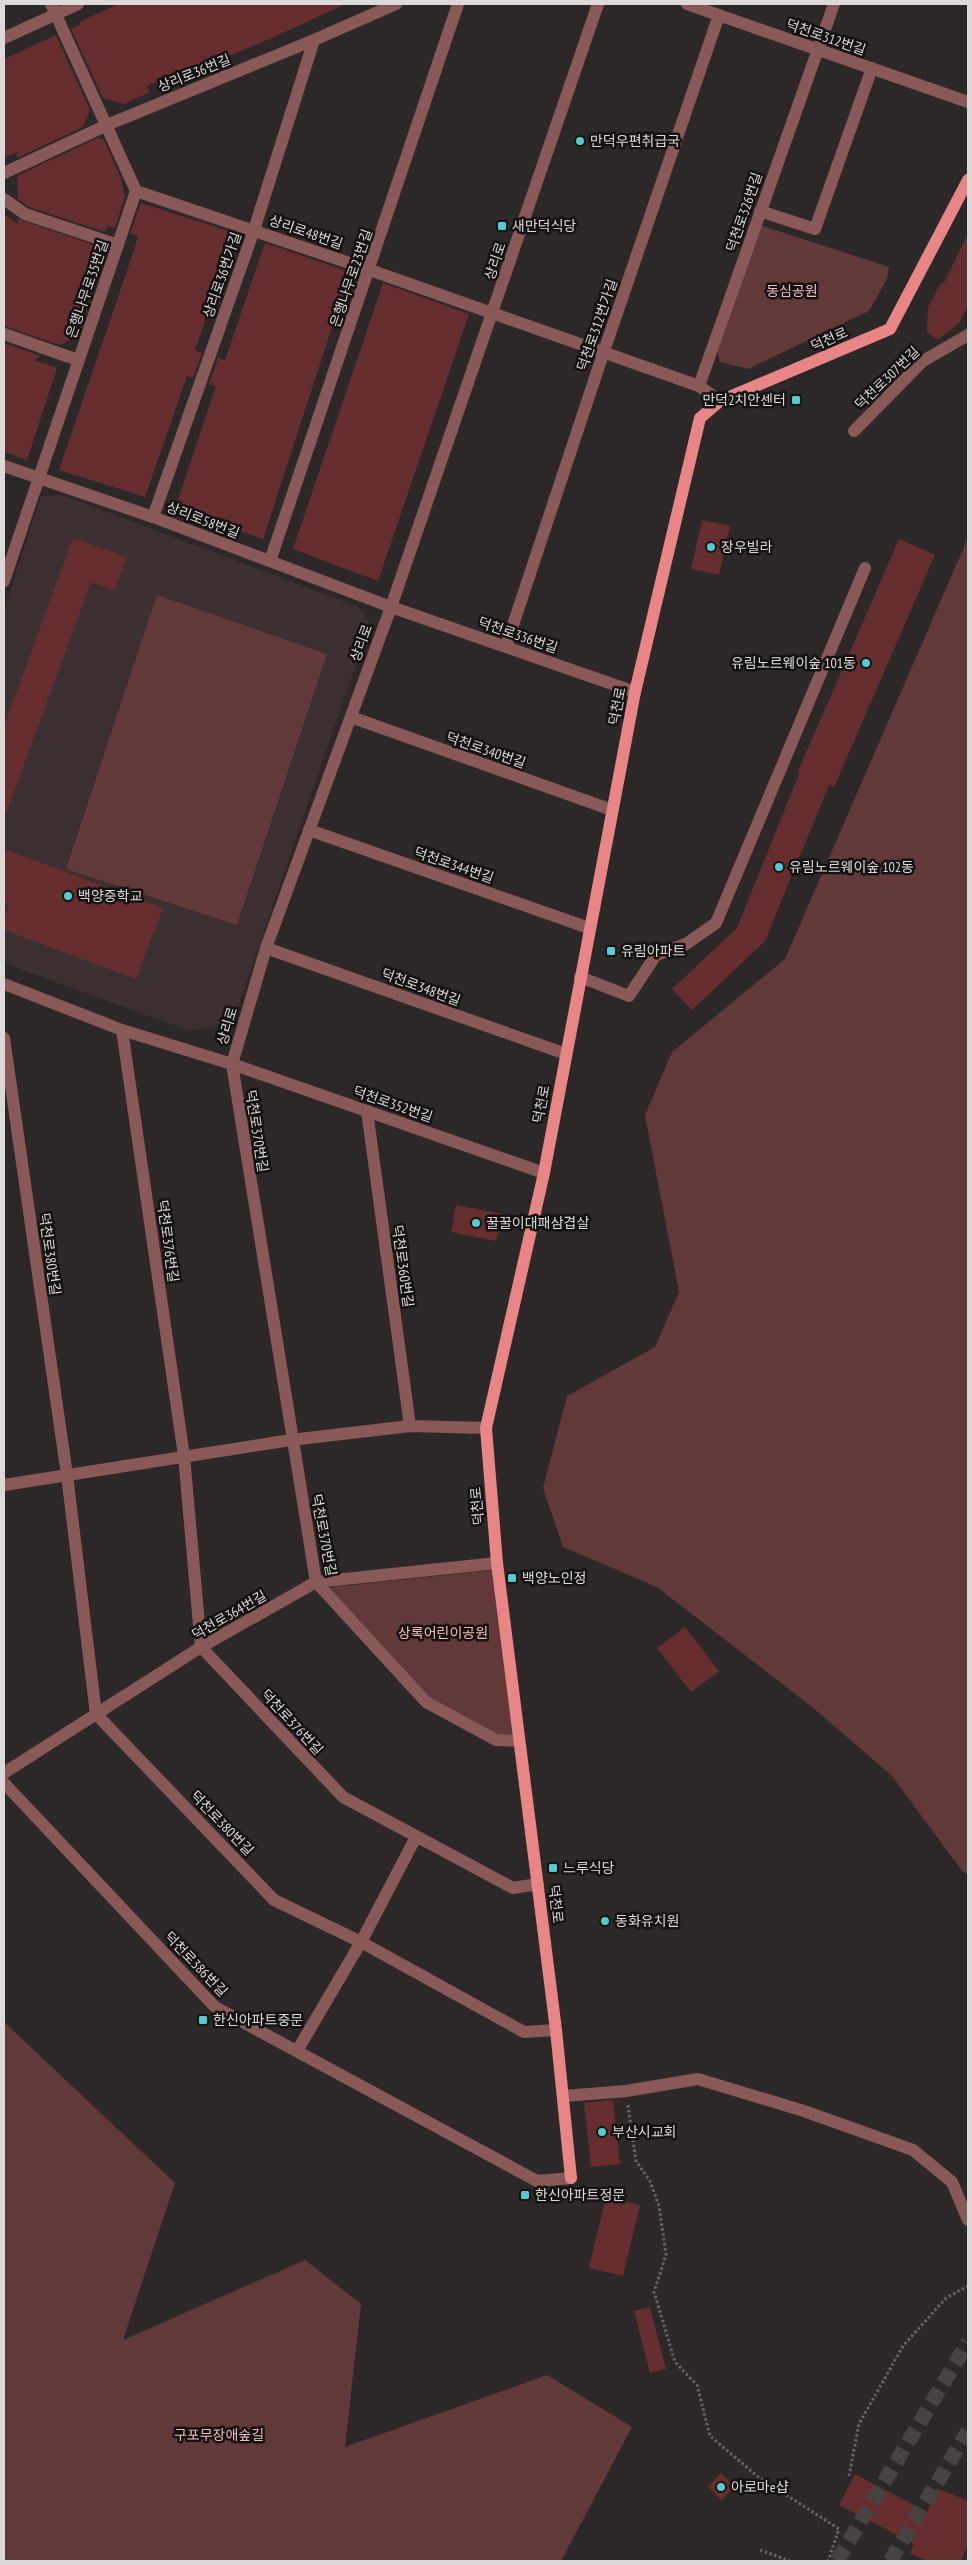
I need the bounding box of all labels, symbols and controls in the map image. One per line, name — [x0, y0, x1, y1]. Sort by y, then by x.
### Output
street label: 덕천로312번길 — [784, 15, 868, 59]
street label: 상리로36번길 — [155, 50, 233, 96]
place label: 만덕우편취급국 — [590, 132, 680, 150]
marker: 만덕우편취급국 — [574, 135, 586, 147]
street label: 덕천로326번길 — [722, 170, 766, 254]
street label: 상리로48번길 — [267, 211, 345, 253]
place label: 새만덕식당 — [512, 217, 577, 235]
marker: 새만덕식당 — [496, 220, 508, 232]
street label: 은행나무로23번길 — [326, 226, 376, 330]
street label: 상리로36번가길 — [199, 230, 245, 320]
street label: 은행나무로35번길 — [62, 237, 112, 341]
street label: 상리로 — [480, 240, 510, 282]
street label: 덕천로312번가길 — [573, 277, 621, 373]
park label: 동심공원 — [766, 282, 818, 300]
street label: 덕천로 — [808, 323, 850, 355]
street label: 덕천로307번길 — [851, 343, 923, 413]
place label: 만덕2치안센터 — [702, 391, 786, 409]
marker: 만덕2치안센터 — [790, 394, 802, 406]
street label: 상리로58번길 — [164, 498, 242, 542]
place label: 장우빌라 — [721, 538, 773, 556]
marker: 장우빌라 — [705, 541, 717, 553]
street label: 덕천로336번길 — [476, 613, 560, 657]
street label: 상리로 — [346, 622, 376, 664]
place label: 유림노르웨이숲 101동 — [731, 654, 856, 672]
marker: 유림노르웨이숲 101동 — [860, 657, 872, 669]
street label: 덕천로 — [604, 685, 630, 727]
street label: 덕천로340번길 — [444, 728, 528, 772]
street label: 덕천로344번길 — [412, 843, 496, 887]
place label: 유림노르웨이숲 102동 — [789, 858, 914, 876]
marker: 유림노르웨이숲 102동 — [773, 861, 785, 873]
place label: 백양중학교 — [78, 887, 143, 905]
marker: 백양중학교 — [62, 890, 74, 902]
place label: 유림아파트 — [621, 942, 686, 960]
marker: 유림아파트 — [605, 945, 617, 957]
street label: 덕천로348번길 — [379, 964, 463, 1010]
street label: 상리로 — [213, 1005, 241, 1047]
street label: 덕천로352번길 — [351, 1082, 435, 1126]
street label: 덕천로 — [528, 1083, 554, 1125]
street label: 덕천로370번길 — [242, 1088, 272, 1174]
street label: 덕천로376번길 — [153, 1198, 183, 1284]
street label: 덕천로380번길 — [35, 1211, 65, 1297]
place label: 꿀꿀이대패삼겹살 — [486, 1214, 589, 1232]
marker: 꿀꿀이대패삼겹살 — [470, 1217, 482, 1229]
street label: 덕천로360번길 — [388, 1223, 418, 1309]
street label: 덕천로 — [466, 1486, 488, 1526]
street label: 덕천로370번길 — [307, 1492, 341, 1578]
place label: 백양노인정 — [522, 1569, 586, 1587]
marker: 백양노인정 — [506, 1572, 518, 1584]
street label: 덕천로364번길 — [188, 1586, 270, 1644]
park label: 상록어린이공원 — [398, 1624, 488, 1642]
street label: 덕천로376번길 — [257, 1685, 327, 1759]
street label: 덕천로380번길 — [187, 1787, 257, 1859]
place label: 느루식당 — [563, 1859, 615, 1877]
marker: 느루식당 — [547, 1862, 559, 1874]
street label: 덕천로 — [545, 1884, 567, 1924]
place label: 동화유치원 — [615, 1912, 679, 1930]
marker: 동화유치원 — [599, 1915, 611, 1927]
street label: 덕천로386번길 — [161, 1928, 231, 2000]
place label: 한신아파트중문 — [213, 2011, 303, 2029]
marker: 한신아파트중문 — [197, 2014, 209, 2026]
place label: 부산시교회 — [612, 2123, 676, 2141]
marker: 부산시교회 — [596, 2126, 608, 2138]
place label: 한신아파트정문 — [535, 2186, 625, 2204]
marker: 한신아파트정문 — [519, 2189, 531, 2201]
park label: 구포무장애숲길 — [174, 2426, 264, 2444]
place label: 아로마e샵 — [731, 2478, 788, 2496]
marker: 아로마e샵 — [715, 2481, 727, 2493]

